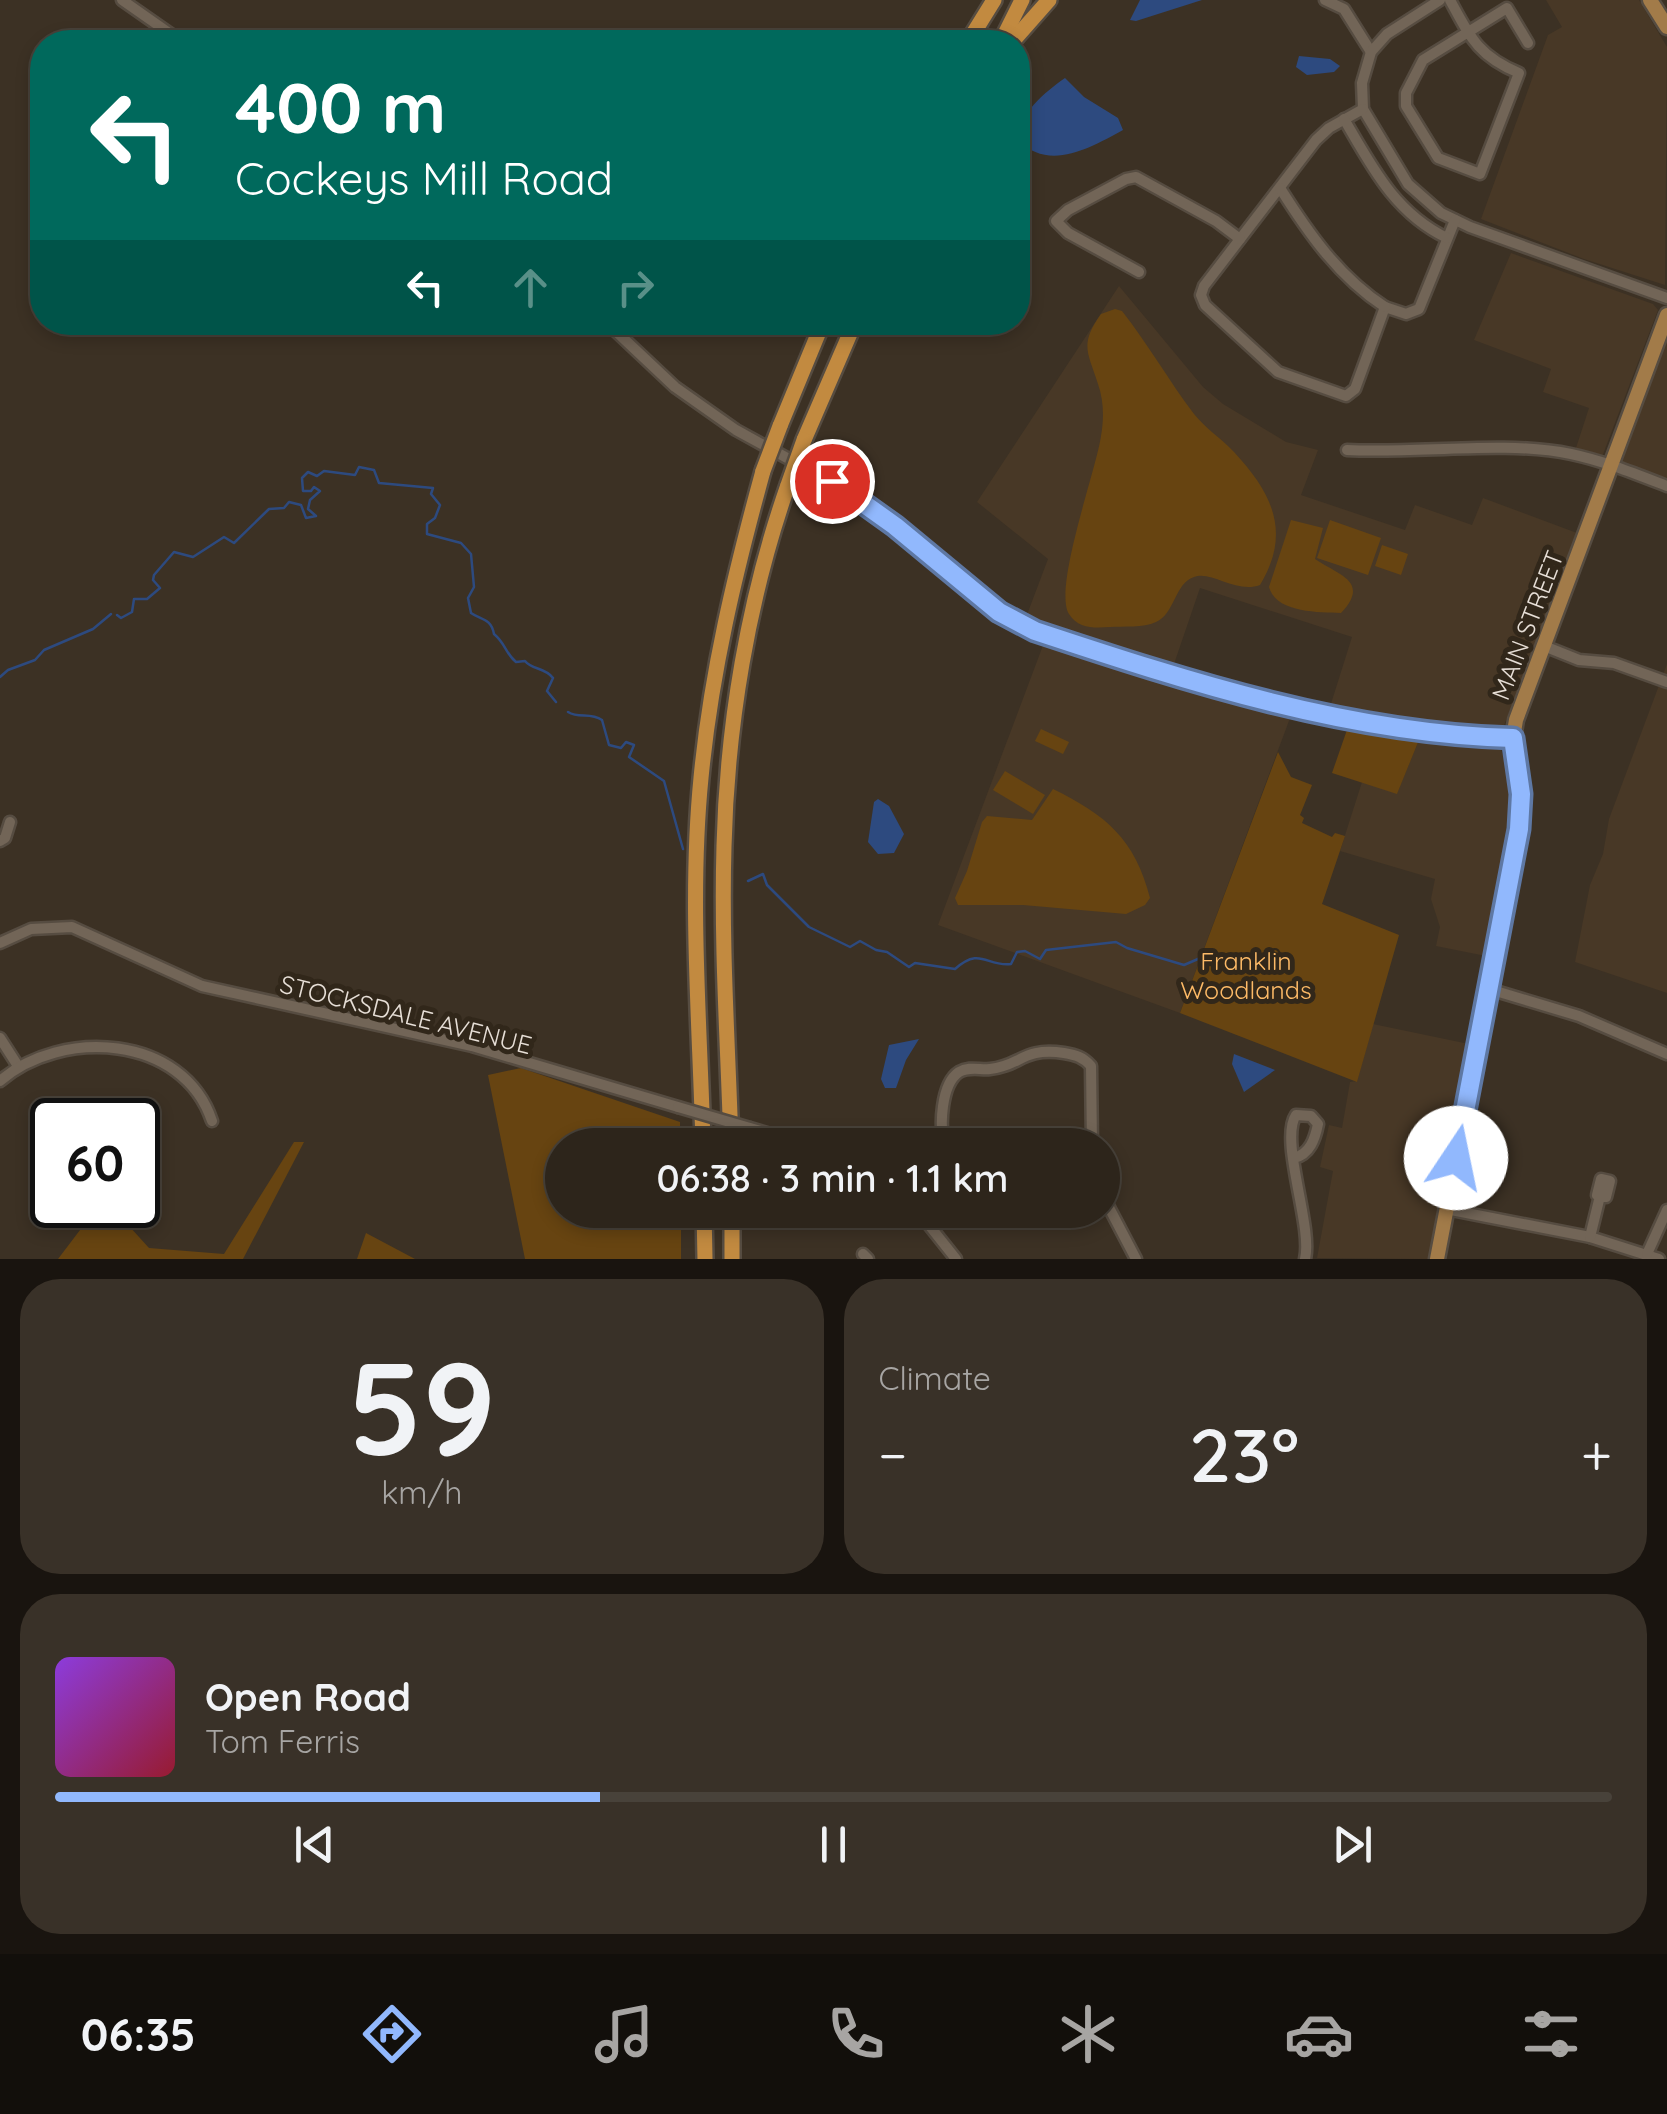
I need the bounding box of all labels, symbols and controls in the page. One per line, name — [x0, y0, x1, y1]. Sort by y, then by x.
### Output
text: 400 m — [235, 63, 446, 151]
icon: left — [70, 70, 200, 200]
text: Cockeys Mill Road — [235, 150, 613, 206]
icon: left — [398, 260, 453, 315]
icon: ahead — [503, 260, 558, 315]
icon: right — [608, 260, 663, 315]
pin — [790, 439, 875, 524]
icon: arrive — [805, 454, 860, 509]
street label: MAIN STREET — [1484, 546, 1570, 704]
park label: Franklin Woodlands — [1180, 945, 1312, 1005]
street label: STOCKSDALE AVENUE — [277, 968, 535, 1060]
speed limit sign: 60 — [30, 1098, 160, 1228]
position arrow — [1404, 1106, 1508, 1210]
text: 06:38 · 3 min · 1.1 km — [656, 1154, 1009, 1202]
text: 59 — [347, 1325, 496, 1488]
text: Climate — [879, 1358, 991, 1398]
text: 23° — [1189, 1407, 1299, 1501]
text: − — [879, 1420, 907, 1489]
text: + — [1581, 1420, 1612, 1489]
text: km/h — [381, 1472, 462, 1512]
text: Open Road — [205, 1673, 411, 1721]
text: Tom Ferris — [205, 1721, 360, 1761]
icon: previous — [287, 1817, 342, 1872]
icon: pause — [806, 1817, 861, 1872]
icon: next — [1325, 1817, 1380, 1872]
icon: directions — [357, 1999, 427, 2069]
icon: music — [589, 1999, 659, 2069]
icon: phone — [821, 1999, 891, 2069]
icon: climate — [1053, 1999, 1123, 2069]
icon: car — [1284, 1999, 1354, 2069]
icon: filters — [1516, 1999, 1586, 2069]
text: 06:35 — [81, 2006, 196, 2062]

